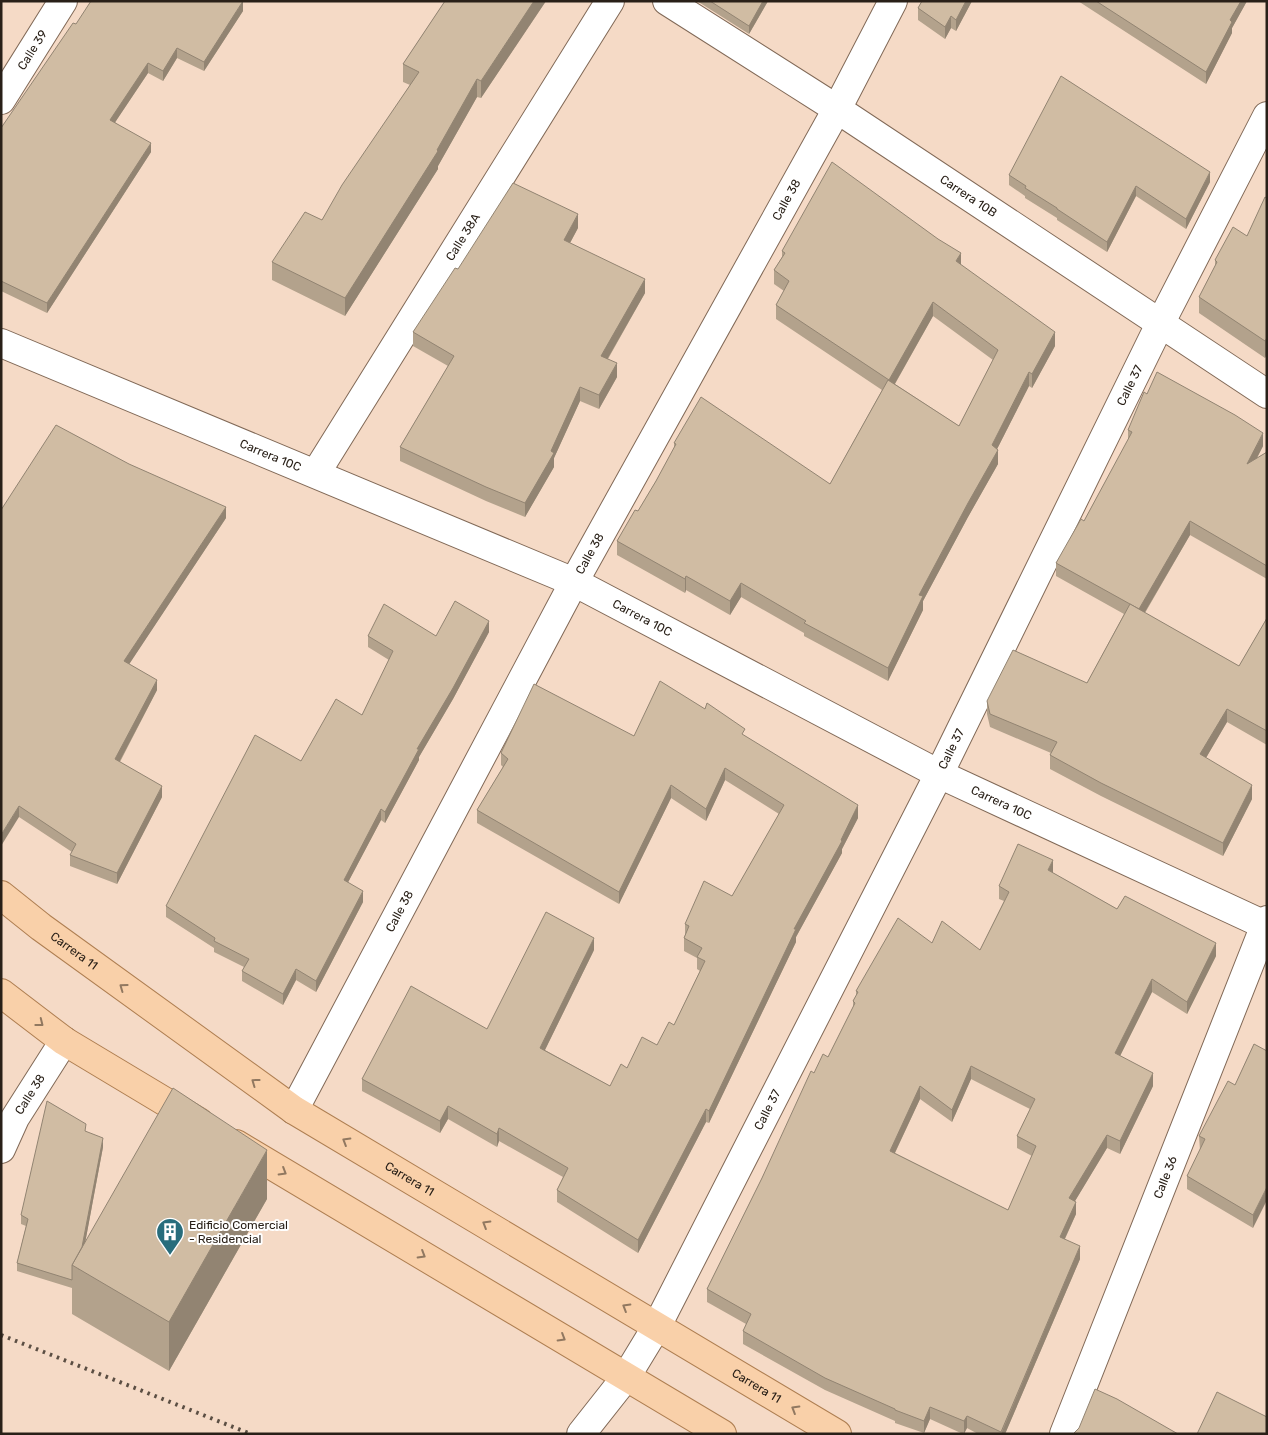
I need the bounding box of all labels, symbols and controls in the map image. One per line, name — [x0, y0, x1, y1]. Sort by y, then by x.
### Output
street label: Calle 39 — [15, 27, 50, 73]
street label: Carrera 10B — [937, 172, 999, 220]
street label: Calle 38 — [769, 177, 804, 223]
street label: Calle 38A — [443, 211, 483, 263]
street label: Calle 37 — [1114, 363, 1146, 408]
street label: Carrera 10C — [238, 436, 303, 474]
street label: Calle 38 — [573, 531, 607, 577]
street label: Carrera 10C — [610, 597, 674, 639]
street label: Calle 37 — [935, 726, 967, 772]
street label: Carrera 10C — [969, 783, 1034, 823]
street label: Calle 38 — [383, 888, 416, 934]
street label: Carrera 11 — [48, 929, 100, 973]
one-way arrow — [120, 984, 129, 992]
one-way arrow — [34, 1017, 43, 1025]
street label: Calle 38 — [12, 1072, 48, 1117]
one-way arrow — [251, 1079, 261, 1088]
street label: Calle 37 — [751, 1087, 784, 1132]
one-way arrow — [343, 1138, 352, 1148]
street label: Calle 36 — [1151, 1154, 1180, 1201]
street label: Carrera 11 — [382, 1159, 437, 1199]
one-way arrow — [277, 1165, 286, 1175]
building icon: Edificio Comercial - Residencial — [155, 1217, 185, 1256]
place label: Edificio Comercial - Residencial — [189, 1218, 288, 1246]
one-way arrow — [483, 1221, 492, 1231]
one-way arrow — [417, 1248, 426, 1258]
one-way arrow — [622, 1304, 631, 1314]
one-way arrow — [556, 1332, 565, 1342]
street label: Carrera 11 — [729, 1366, 784, 1406]
one-way arrow — [792, 1405, 801, 1415]

